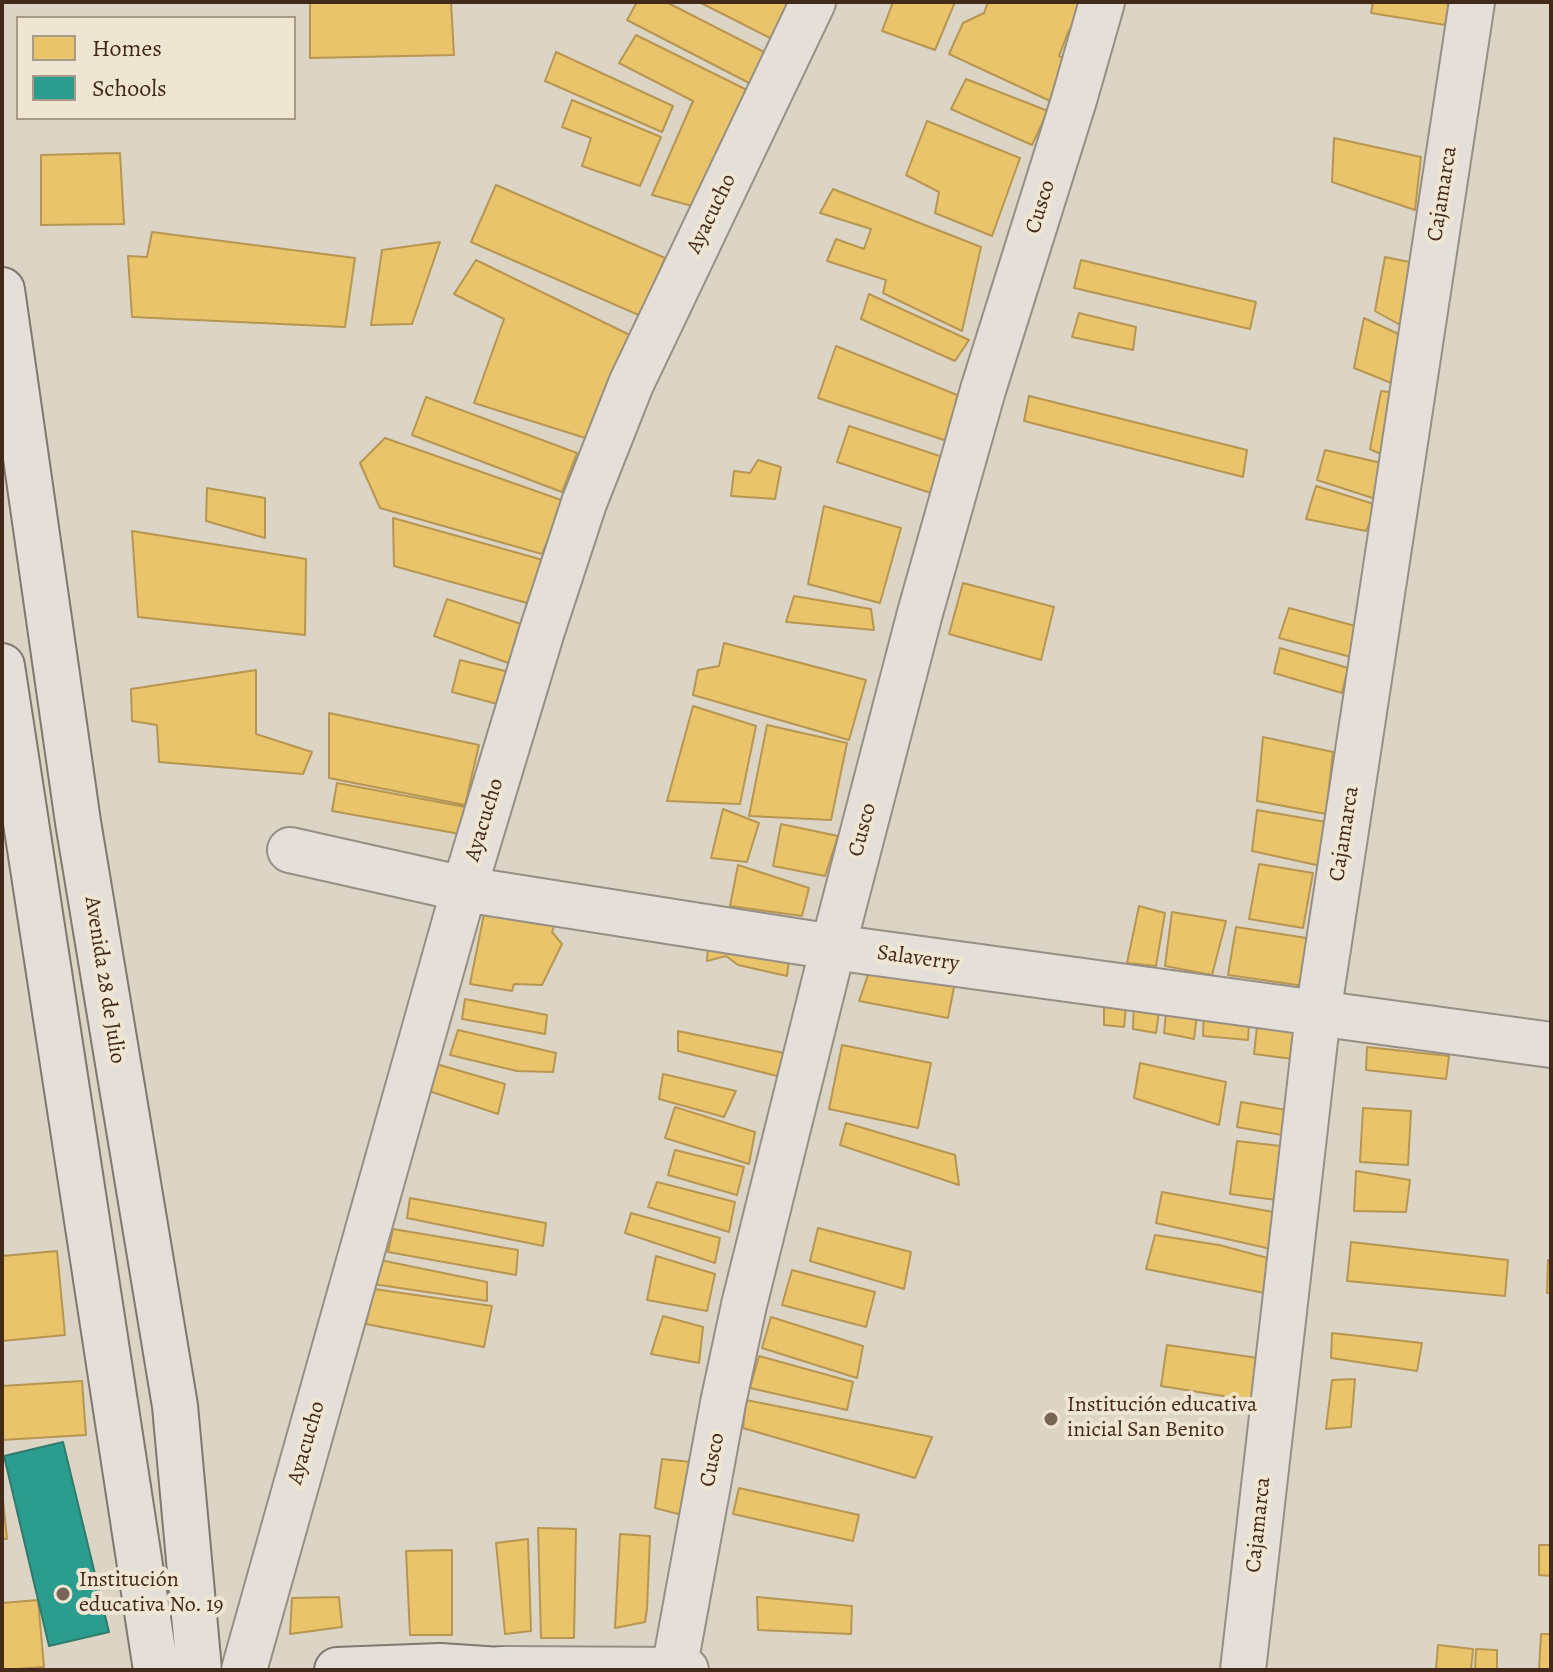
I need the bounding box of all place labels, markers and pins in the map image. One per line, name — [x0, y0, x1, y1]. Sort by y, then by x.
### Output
place label: Institución educativa inicial San Benito — [1067, 1393, 1257, 1444]
marker: Institución educativa inicial San Benito — [1042, 1410, 1060, 1428]
place label: Institución educativa No. 19 — [79, 1568, 223, 1620]
marker: Institución educativa No. 19 — [54, 1585, 72, 1603]

